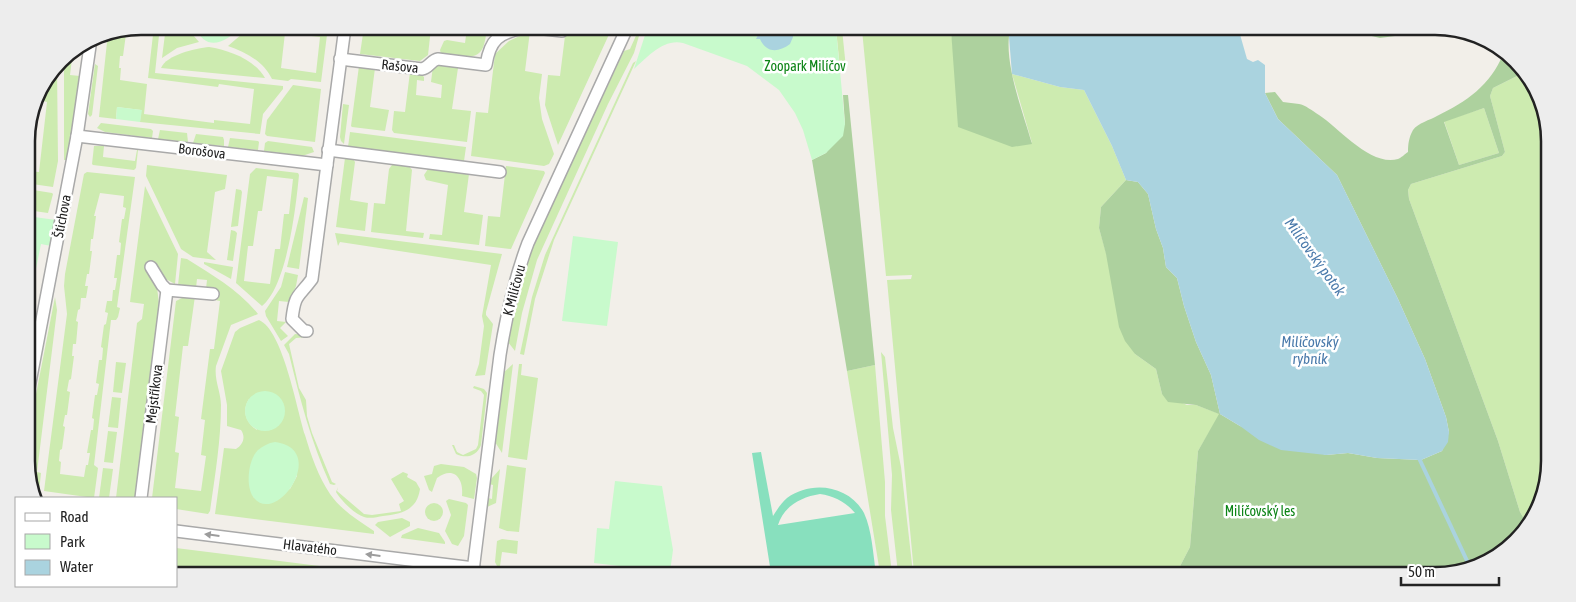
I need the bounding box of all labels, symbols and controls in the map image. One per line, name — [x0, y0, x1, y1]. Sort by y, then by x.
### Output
street label: Rašova — [381, 56, 419, 76]
park label: Zoopark Milíčov — [764, 58, 846, 74]
street label: Borošova — [177, 140, 227, 162]
street label: Štichova — [50, 193, 74, 239]
water label: Milíčovský potok — [1282, 215, 1349, 299]
street label: K Milíčovu — [499, 263, 529, 317]
water label: Milíčovský rybník — [1281, 333, 1340, 367]
street label: Mejstříkova — [142, 363, 166, 425]
legend — [15, 497, 178, 587]
park label: Milíčovský les — [1225, 503, 1295, 519]
text: Road — [60, 508, 89, 525]
one-way arrow — [204, 531, 220, 539]
text: Park — [60, 533, 85, 550]
street label: Hlavatého — [282, 536, 338, 558]
one-way arrow — [365, 551, 381, 559]
scale bar — [1401, 554, 1498, 586]
text: Water — [60, 558, 93, 575]
text: 50 m — [1408, 563, 1435, 580]

